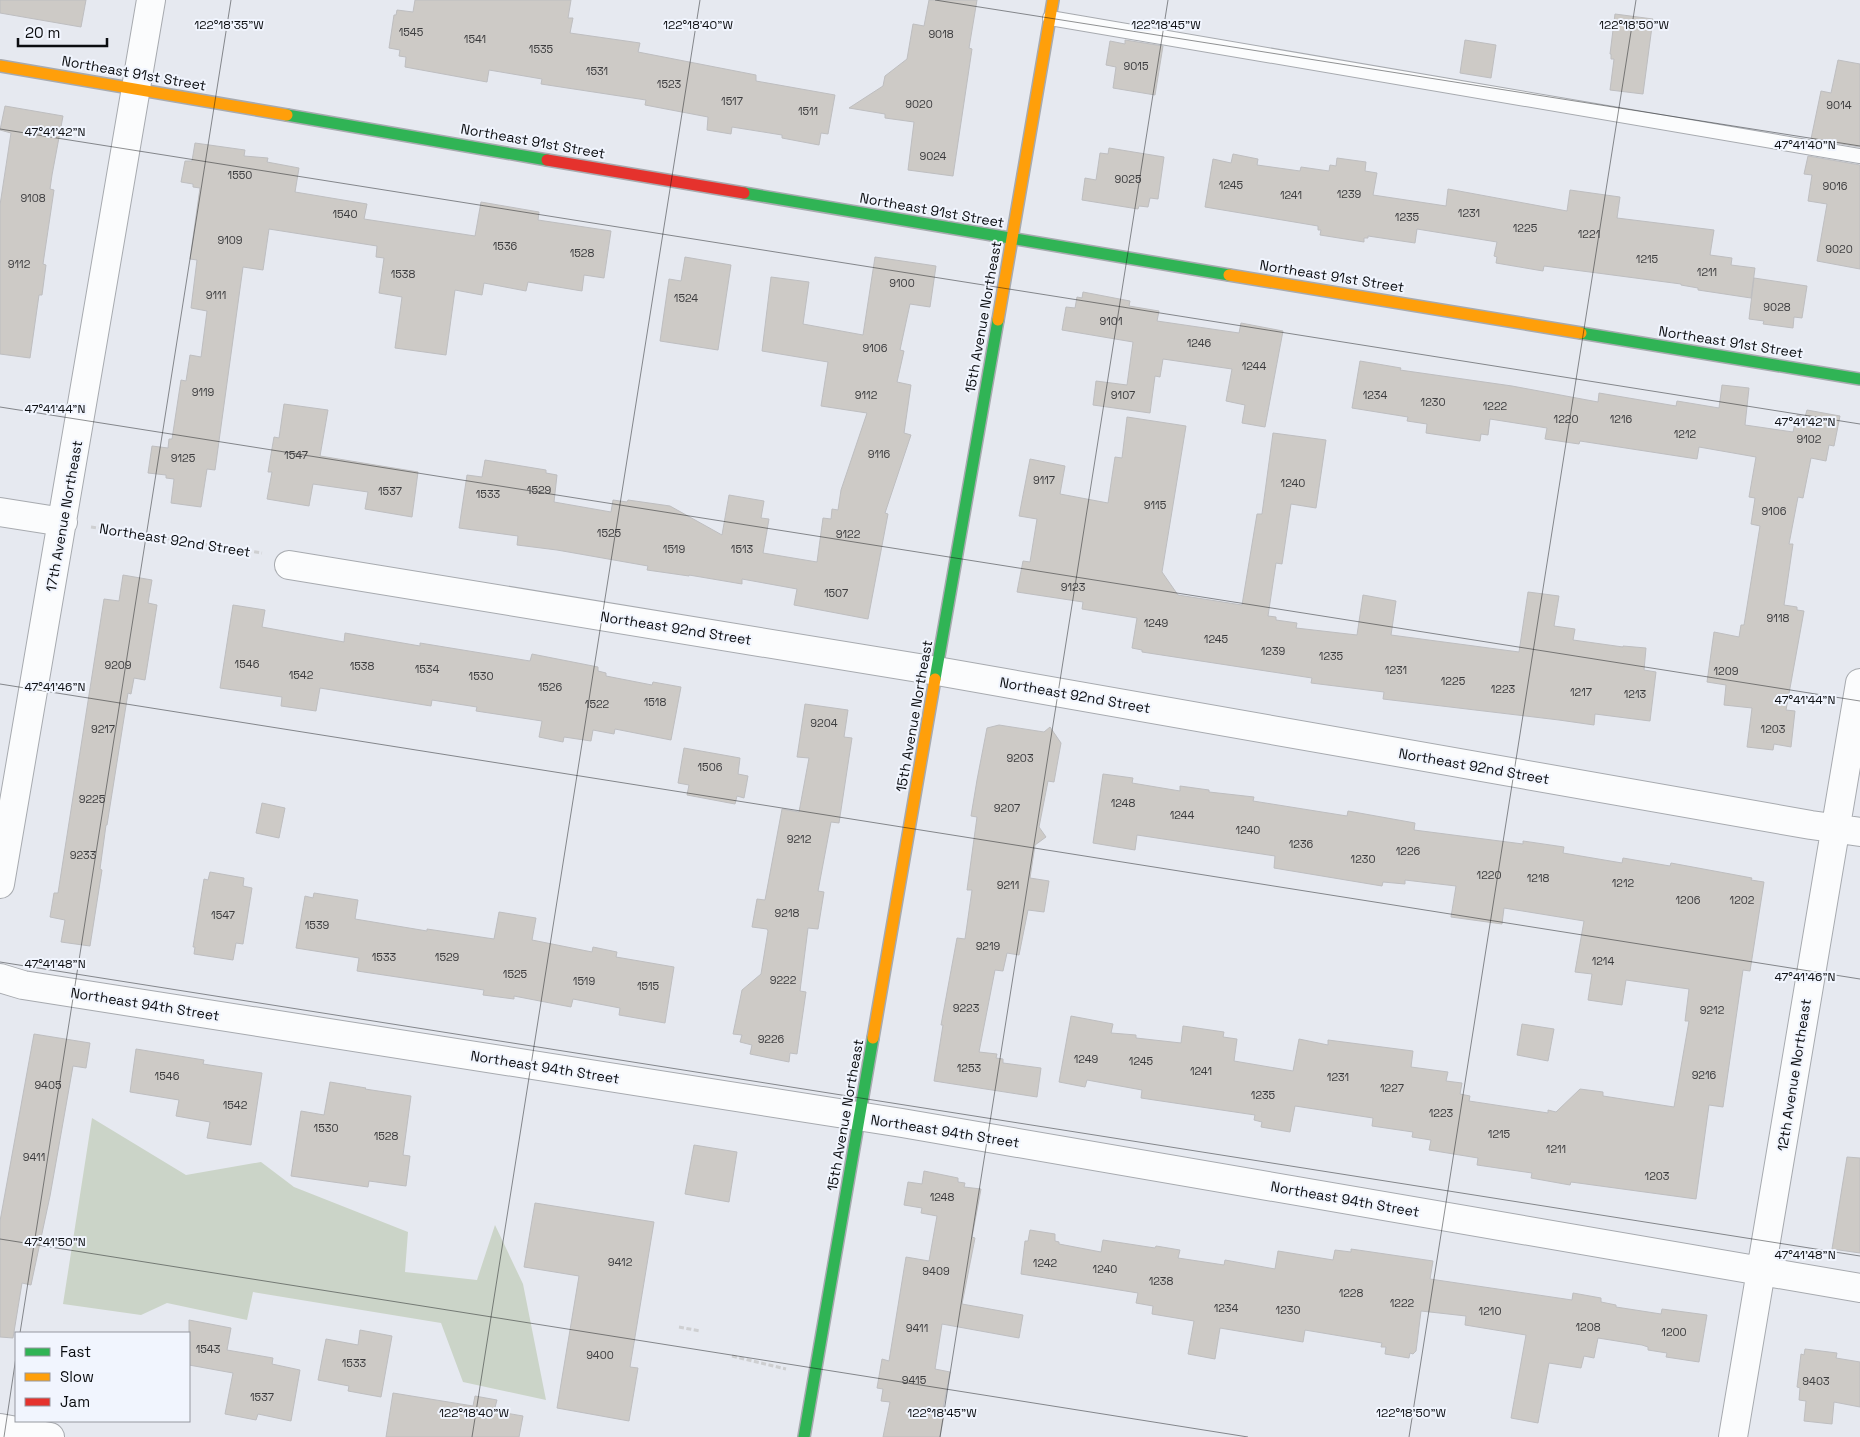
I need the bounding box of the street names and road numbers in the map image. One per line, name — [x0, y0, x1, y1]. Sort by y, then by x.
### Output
street label: Northeast 91st Street — [60, 51, 208, 95]
street label: Northeast 91st Street — [459, 119, 607, 163]
street label: Northeast 91st Street — [858, 188, 1006, 232]
street label: 15th Avenue Northeast — [961, 240, 1005, 394]
street label: Northeast 91st Street — [1258, 256, 1406, 296]
street label: Northeast 91st Street — [1657, 322, 1805, 362]
street label: 17th Avenue Northeast — [42, 439, 86, 593]
street label: Northeast 92nd Street — [98, 519, 252, 561]
street label: Northeast 92nd Street — [599, 607, 753, 649]
street label: 15th Avenue Northeast — [892, 639, 936, 793]
street label: Northeast 92nd Street — [998, 673, 1152, 717]
street label: Northeast 92nd Street — [1397, 744, 1551, 788]
street label: Northeast 94th Street — [69, 983, 221, 1025]
street label: 12th Avenue Northeast — [1773, 998, 1815, 1152]
street label: 15th Avenue Northeast — [823, 1038, 867, 1192]
street label: Northeast 94th Street — [469, 1046, 621, 1088]
street label: Northeast 94th Street — [869, 1110, 1021, 1152]
street label: Northeast 94th Street — [1269, 1177, 1421, 1221]

